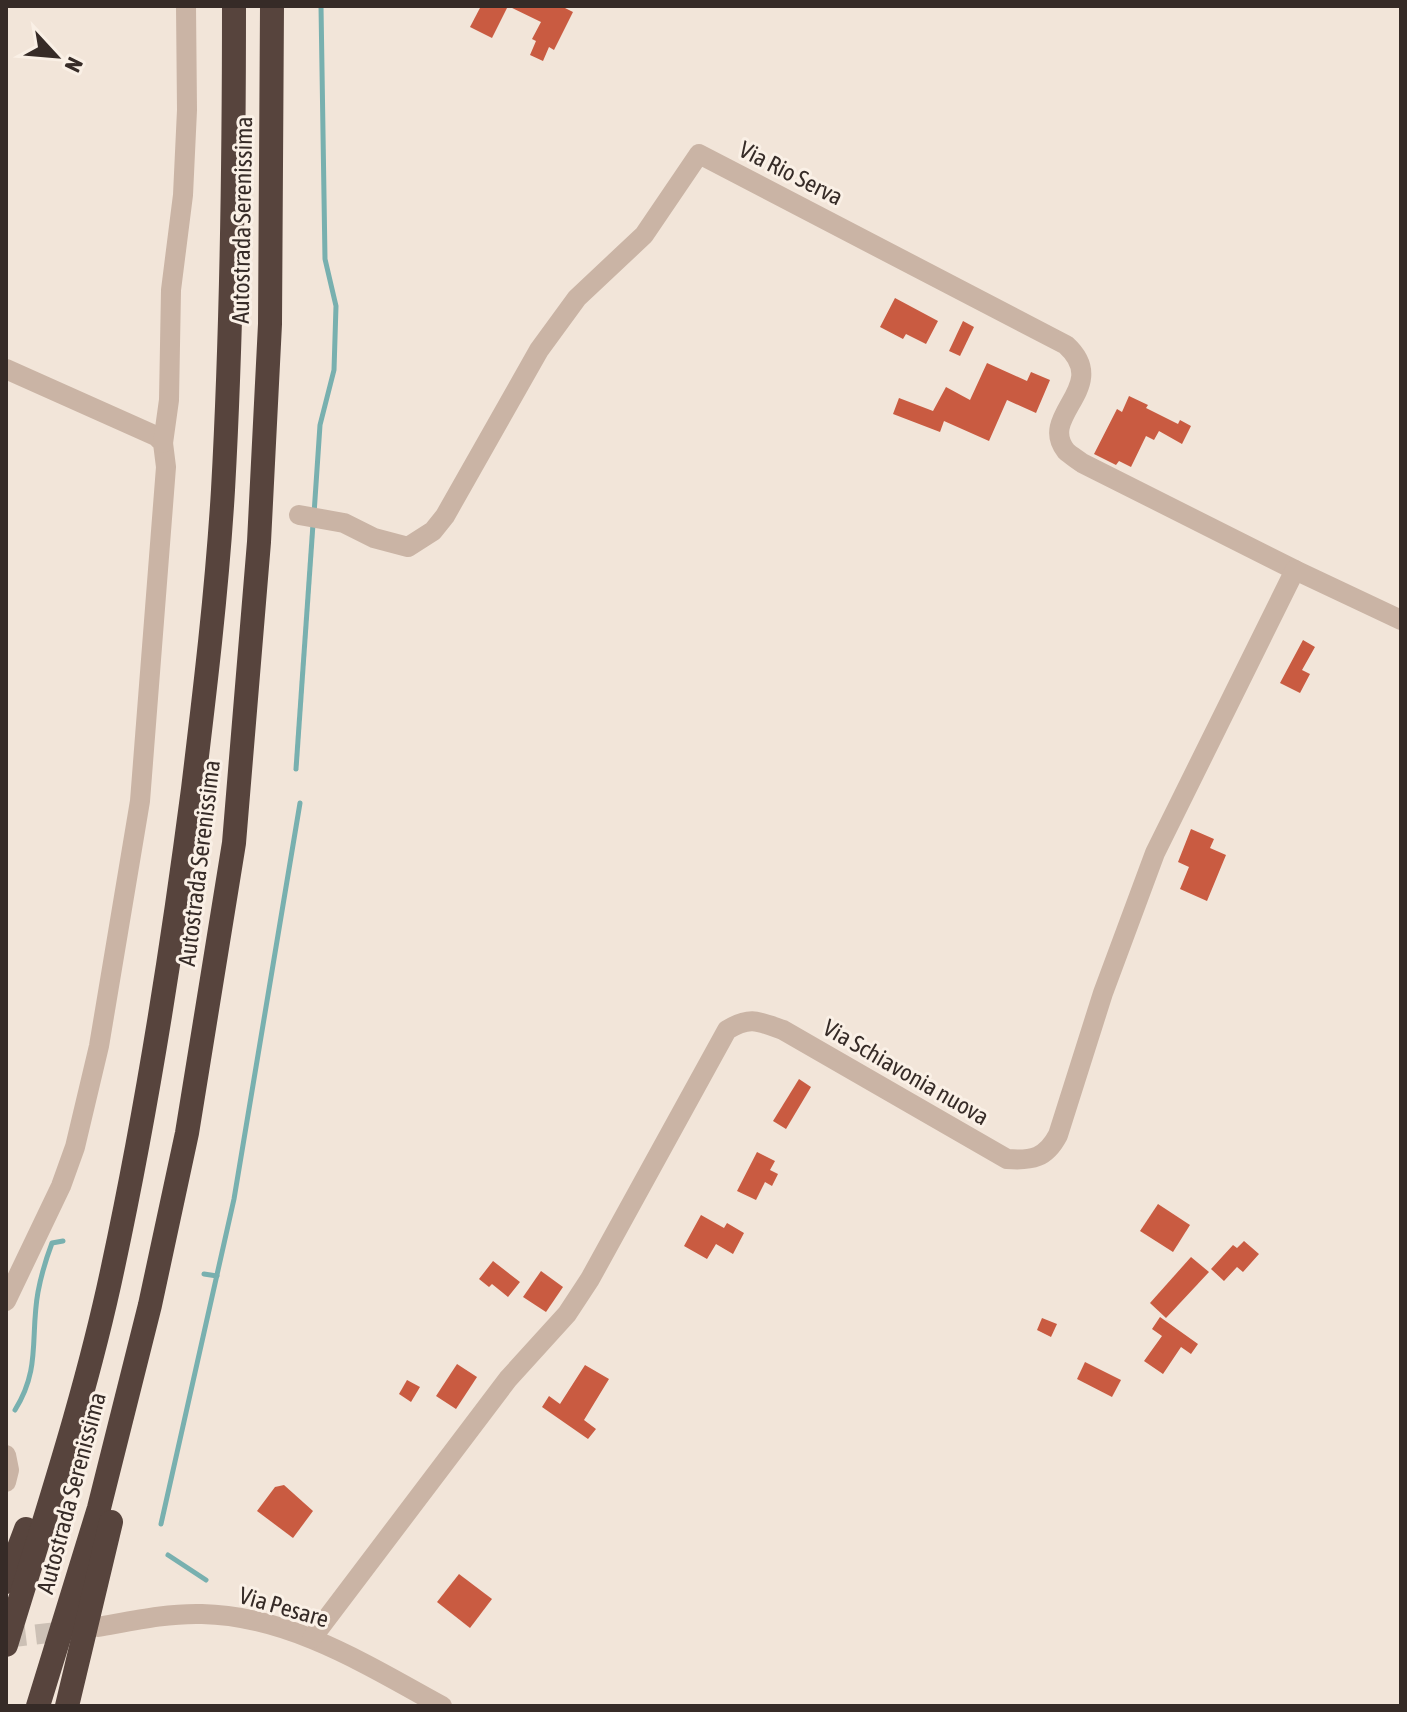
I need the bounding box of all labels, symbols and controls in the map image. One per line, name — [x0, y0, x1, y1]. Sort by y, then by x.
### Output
north arrow — [16, 16, 96, 96]
text: N — [59, 53, 89, 76]
street label: Autostrada Serenissima — [227, 116, 257, 324]
street label: Via Rio Serva — [735, 135, 847, 211]
street label: Autostrada Serenissima — [173, 758, 225, 968]
street label: Via Schiavonia nuova — [818, 1014, 994, 1130]
street label: Autostrada Serenissima — [31, 1389, 111, 1597]
street label: Via Pesare — [236, 1581, 332, 1633]

